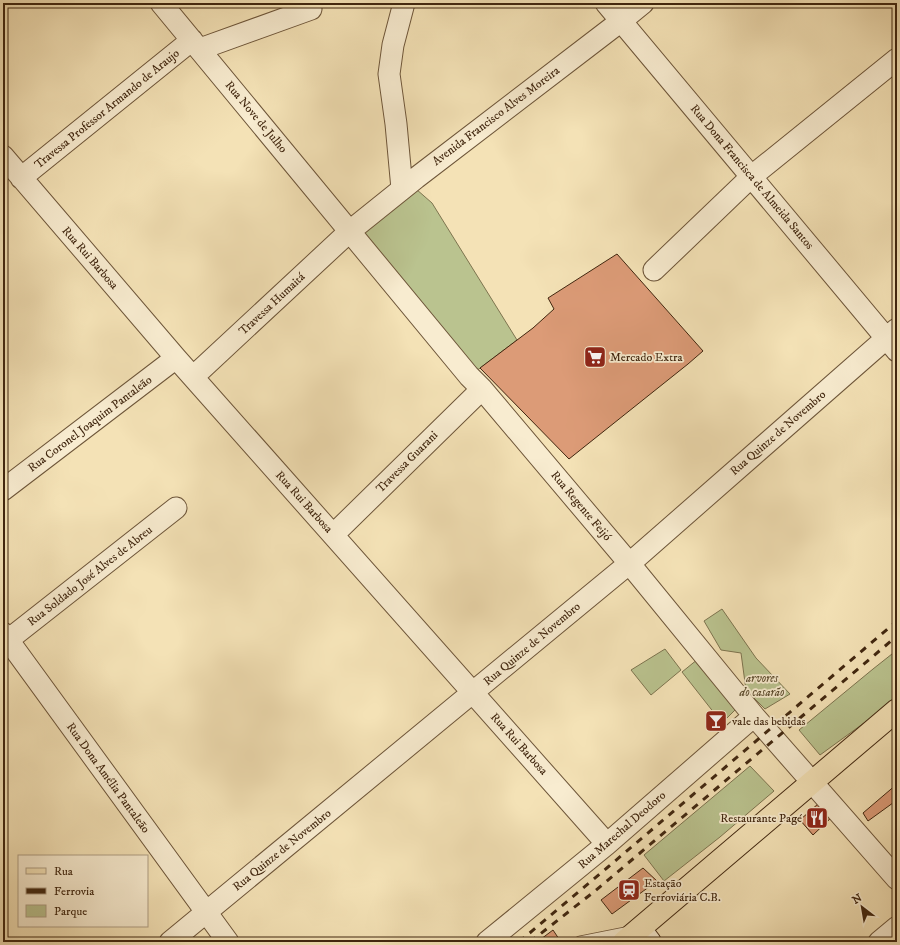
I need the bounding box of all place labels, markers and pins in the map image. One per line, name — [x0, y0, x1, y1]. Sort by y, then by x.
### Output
supermarket icon: Mercado Extra — [582, 344, 608, 370]
place label: Mercado Extra — [610, 350, 684, 365]
bar icon: vale das bebidas — [703, 708, 729, 734]
place label: vale das bebidas — [731, 714, 806, 729]
restaurant icon: Restaurante Pagé — [804, 805, 830, 831]
place label: Restaurante Pagé — [720, 811, 802, 826]
place label: Estação Ferroviária C.B. — [644, 876, 721, 905]
station icon: Estação Ferroviária C.B. — [616, 877, 642, 903]

